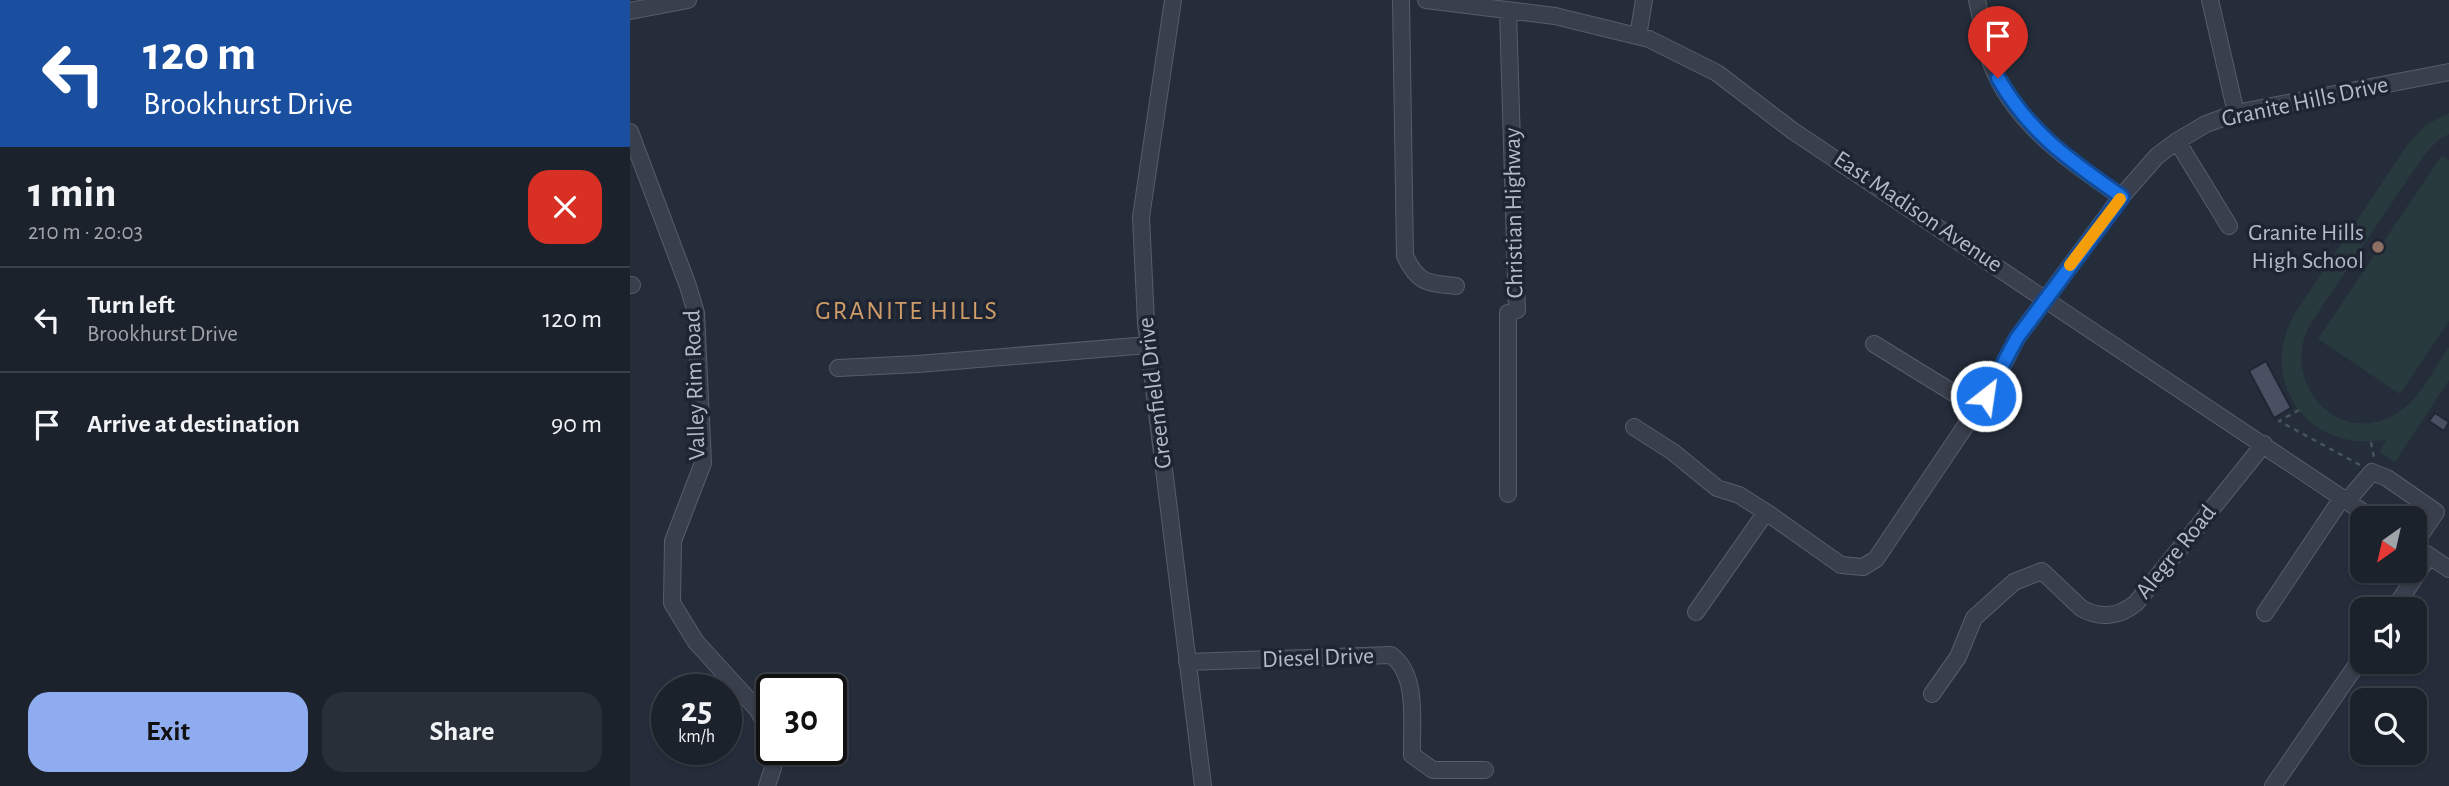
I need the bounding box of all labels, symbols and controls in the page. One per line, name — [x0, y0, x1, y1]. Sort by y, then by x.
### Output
pin — [1968, 6, 2028, 78]
icon: arrive — [1979, 17, 2017, 55]
icon: left — [28, 28, 119, 119]
text: 120 m — [143, 30, 256, 79]
street label: Granite Hills Drive — [2220, 73, 2390, 131]
text: Brookhurst Drive — [143, 88, 353, 120]
street label: Christian Highway — [1501, 128, 1527, 298]
street label: East Madison Avenue — [1829, 147, 2007, 277]
button: close — [528, 170, 602, 244]
text: 1 min — [28, 172, 117, 214]
text: 210 m · 20:03 — [28, 221, 143, 244]
place label: Granite Hills High School — [2248, 221, 2364, 273]
marker: Granite Hills High School — [2370, 239, 2386, 255]
text: Turn left — [87, 292, 175, 318]
district label: GRANITE HILLS — [815, 298, 999, 324]
icon: left — [28, 301, 66, 339]
text: 120 m — [542, 306, 602, 332]
street label: Valley Rim Road — [680, 309, 710, 461]
street label: Greenfield Drive — [1134, 316, 1176, 470]
text: Brookhurst Drive — [87, 323, 238, 346]
position arrow — [1949, 359, 2023, 433]
icon: arrive — [28, 406, 66, 444]
text: Arrive at destination — [87, 411, 300, 437]
text: 90 m — [551, 411, 602, 437]
street label: Alegre Road — [2131, 501, 2221, 603]
north arrow — [2350, 506, 2427, 583]
map controls — [2350, 506, 2427, 765]
button: sound — [2350, 597, 2427, 674]
street label: Diesel Drive — [1262, 644, 1374, 672]
speed limit sign: 30 — [756, 674, 847, 765]
button: search — [2350, 688, 2427, 765]
button: Exit — [28, 692, 308, 772]
button: Share — [322, 692, 602, 772]
text: 25 — [681, 693, 712, 728]
text: km/h — [678, 728, 715, 746]

